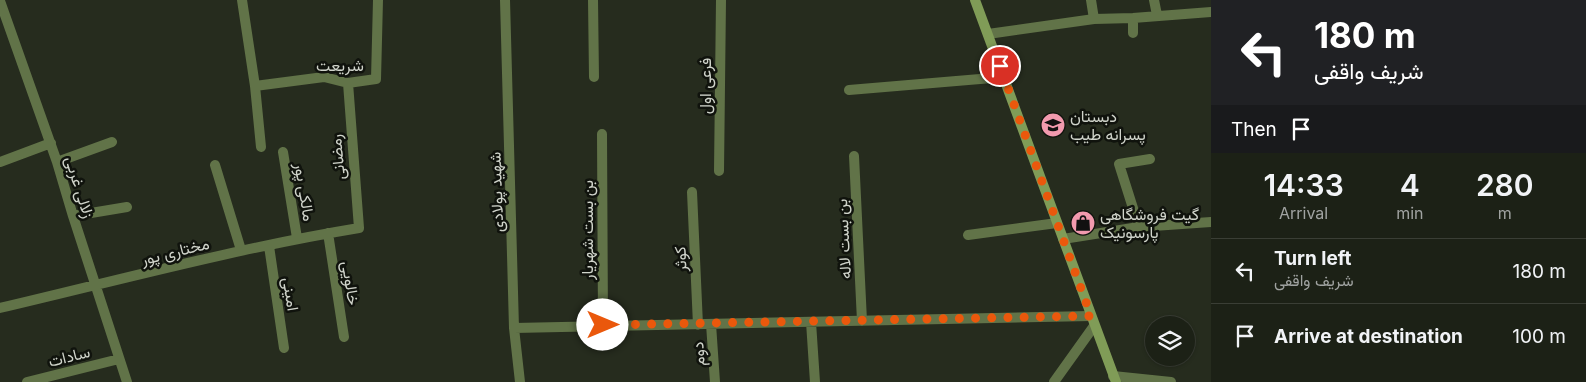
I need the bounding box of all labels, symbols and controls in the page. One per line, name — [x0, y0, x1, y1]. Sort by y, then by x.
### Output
text: 180 m — [1314, 14, 1416, 56]
icon: left — [1231, 20, 1296, 85]
pin — [979, 45, 1021, 87]
icon: arrive — [986, 52, 1014, 80]
street label: شریعت — [316, 55, 364, 76]
street label: فرعی اول — [695, 58, 716, 114]
text: شریف واقفی — [1314, 58, 1423, 84]
place label: دبستان پسرانه طیب — [1070, 106, 1146, 146]
school or university icon: دبستان پسرانه طیب — [1040, 112, 1066, 138]
icon: arrive — [1287, 115, 1315, 143]
text: Then — [1231, 118, 1277, 141]
street label: رمضانی — [325, 133, 350, 181]
street label: شهید پولادی — [485, 151, 509, 233]
street label: زلالی غربی — [60, 154, 99, 221]
street label: مالکی پور — [288, 160, 319, 223]
text: 14:33 — [1263, 167, 1344, 203]
text: 4 — [1400, 167, 1420, 203]
text: 280 — [1476, 167, 1534, 203]
street label: بن بست شهریار — [577, 180, 598, 281]
street label: بن بست لاله — [831, 198, 856, 280]
text: Arrival — [1279, 203, 1328, 223]
text: min — [1396, 203, 1424, 223]
text: m — [1498, 203, 1512, 223]
place label: گیت فروشگاهی پارسونیک — [1100, 204, 1199, 244]
shop icon: گیت فروشگاهی پارسونیک — [1070, 210, 1096, 236]
street label: مختاری پور — [138, 233, 212, 271]
street label: کوثر — [670, 246, 691, 273]
text: Turn left — [1274, 247, 1352, 270]
icon: left — [1231, 257, 1259, 285]
street label: خالویی — [337, 260, 364, 307]
text: 180 m — [1513, 260, 1566, 283]
text: شریف واقفی — [1274, 270, 1354, 290]
street label: امینی — [277, 276, 304, 312]
position arrow — [576, 298, 628, 350]
map controls — [1145, 316, 1195, 366]
button: layers — [1145, 316, 1195, 366]
icon: arrive — [1231, 322, 1259, 350]
text: Arrive at destination — [1274, 325, 1463, 348]
text: 100 m — [1512, 325, 1566, 348]
street label: سادات — [46, 341, 92, 371]
street label: دوم — [687, 341, 710, 367]

